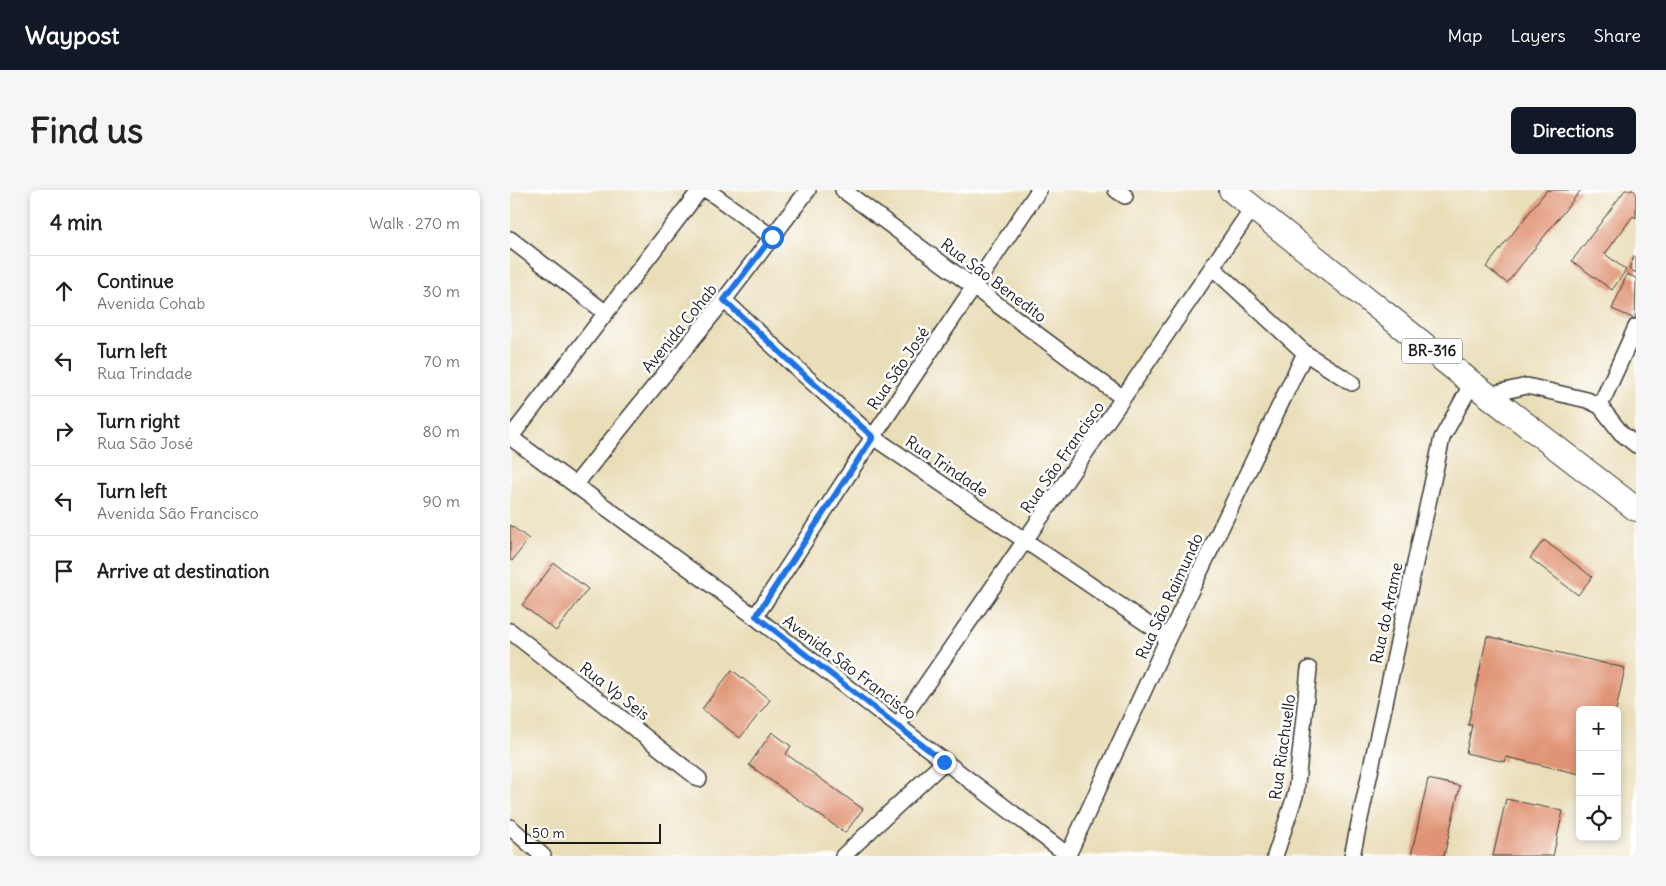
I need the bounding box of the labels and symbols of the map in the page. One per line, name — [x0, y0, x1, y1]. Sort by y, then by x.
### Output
route start — [761, 226, 784, 249]
street label: Rua São Benedito — [937, 234, 1051, 326]
street label: Avenida Cohab — [637, 279, 721, 376]
street label: Rua São José — [863, 323, 933, 413]
road number: BR-316 — [1402, 338, 1462, 364]
street label: Rua São Francisco — [1016, 397, 1108, 517]
street label: Rua Trindade — [902, 431, 992, 501]
street label: Rua São Raimundo — [1131, 530, 1207, 662]
street label: Rua do Arame — [1366, 561, 1406, 665]
street label: Avenida São Francisco — [779, 610, 921, 724]
street label: Rua Vp Seis — [576, 658, 654, 724]
street label: Rua Riachuello — [1265, 693, 1299, 801]
route end — [933, 751, 956, 774]
scale bar — [525, 821, 661, 844]

